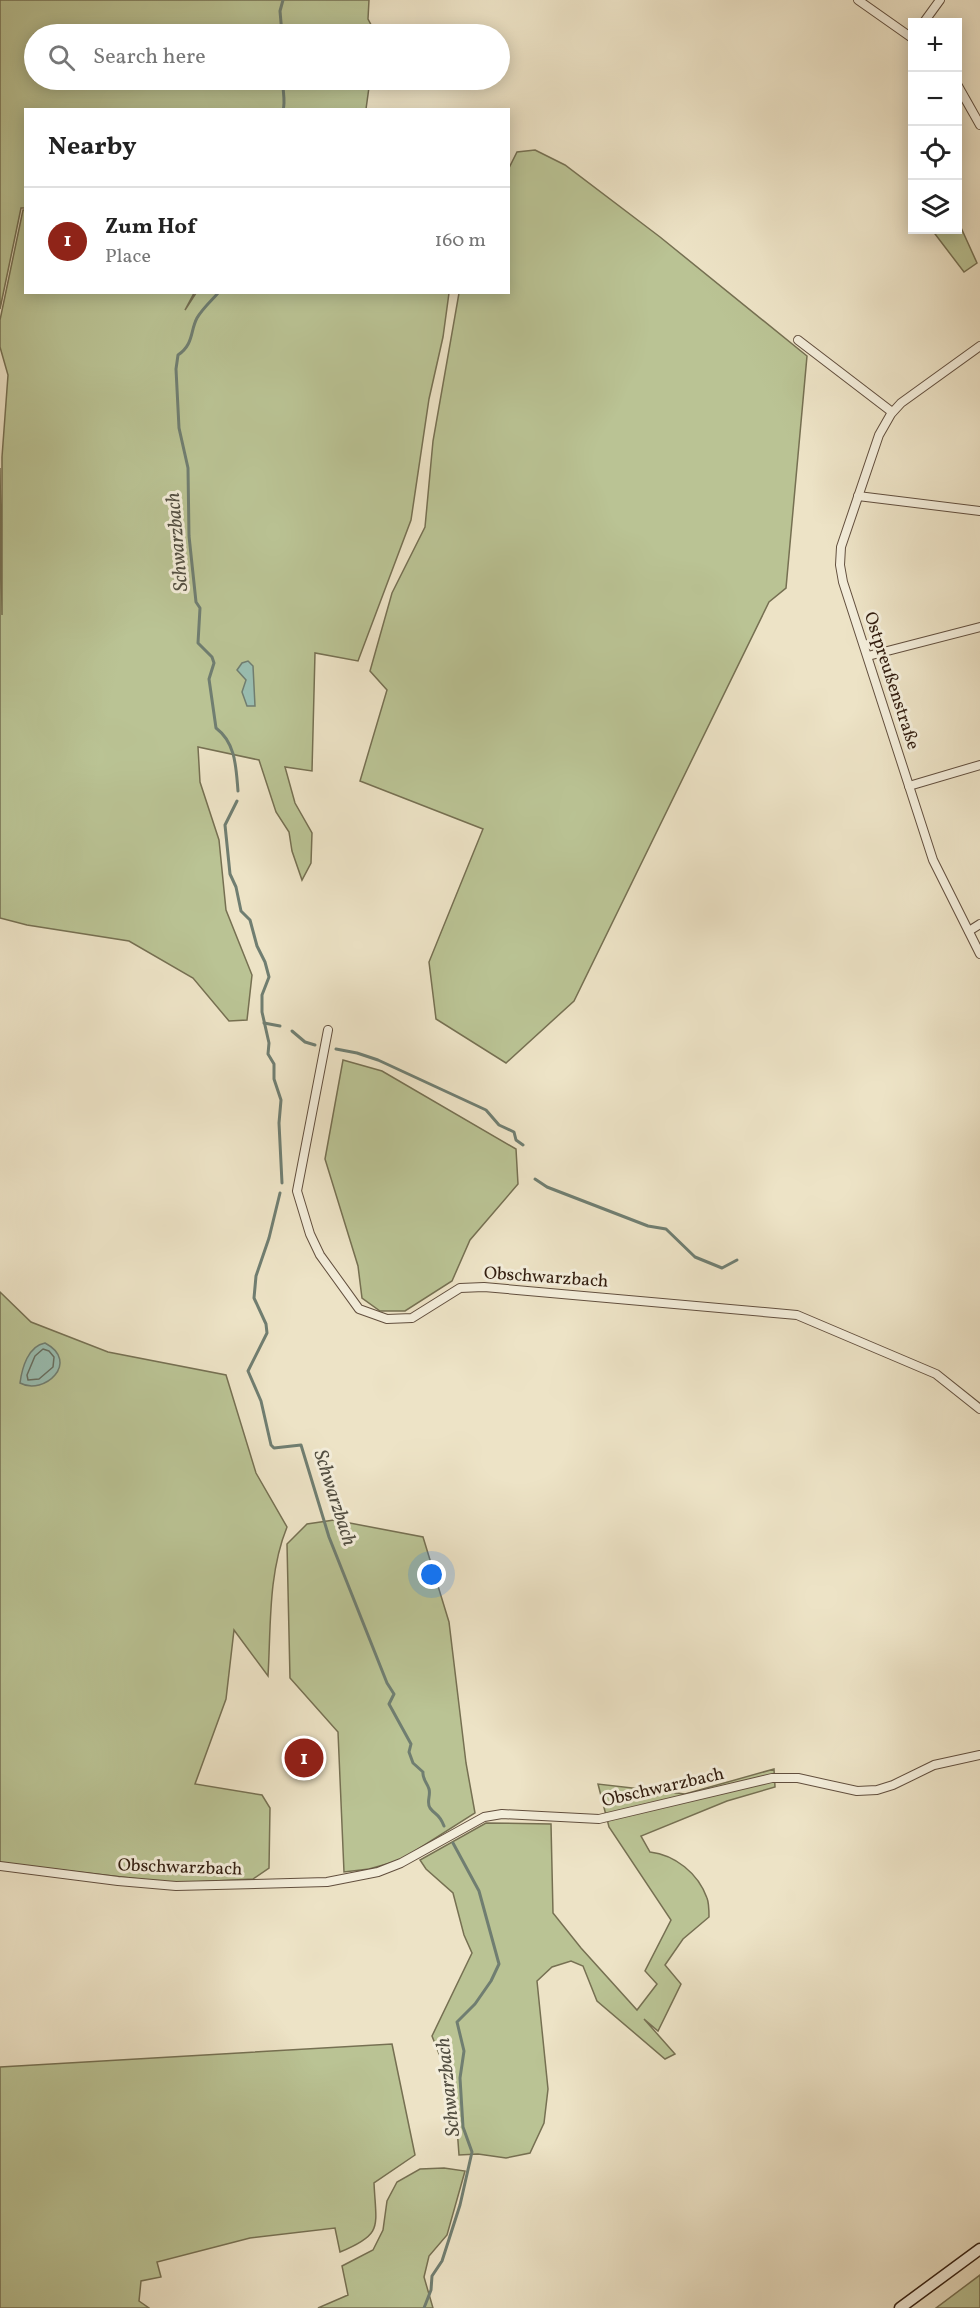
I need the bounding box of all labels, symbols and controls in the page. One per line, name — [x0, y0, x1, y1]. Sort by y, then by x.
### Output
map controls — [908, 18, 962, 234]
button: + — [908, 18, 962, 72]
search box — [24, 24, 510, 90]
icon: search — [45, 41, 78, 74]
text: Search here — [93, 42, 206, 73]
button: − — [908, 72, 962, 126]
button: locate — [908, 126, 962, 180]
text: Nearby — [48, 129, 137, 165]
button: layers — [908, 180, 962, 234]
text: Zum Hof — [105, 212, 196, 243]
text: 1 — [63, 227, 72, 255]
text: 160 m — [434, 227, 486, 255]
text: Place — [105, 243, 151, 271]
water label: Schwarzbach — [160, 491, 196, 593]
street label: Ostpreußenstraße — [857, 609, 925, 753]
street label: Obschwarzbach — [483, 1261, 609, 1295]
water label: Schwarzbach — [305, 1446, 363, 1550]
your location — [417, 1560, 446, 1589]
pin: 1 — [284, 1736, 324, 1780]
street label: Obschwarzbach — [599, 1762, 727, 1814]
street label: Obschwarzbach — [117, 1853, 243, 1883]
water label: Schwarzbach — [430, 2036, 468, 2138]

